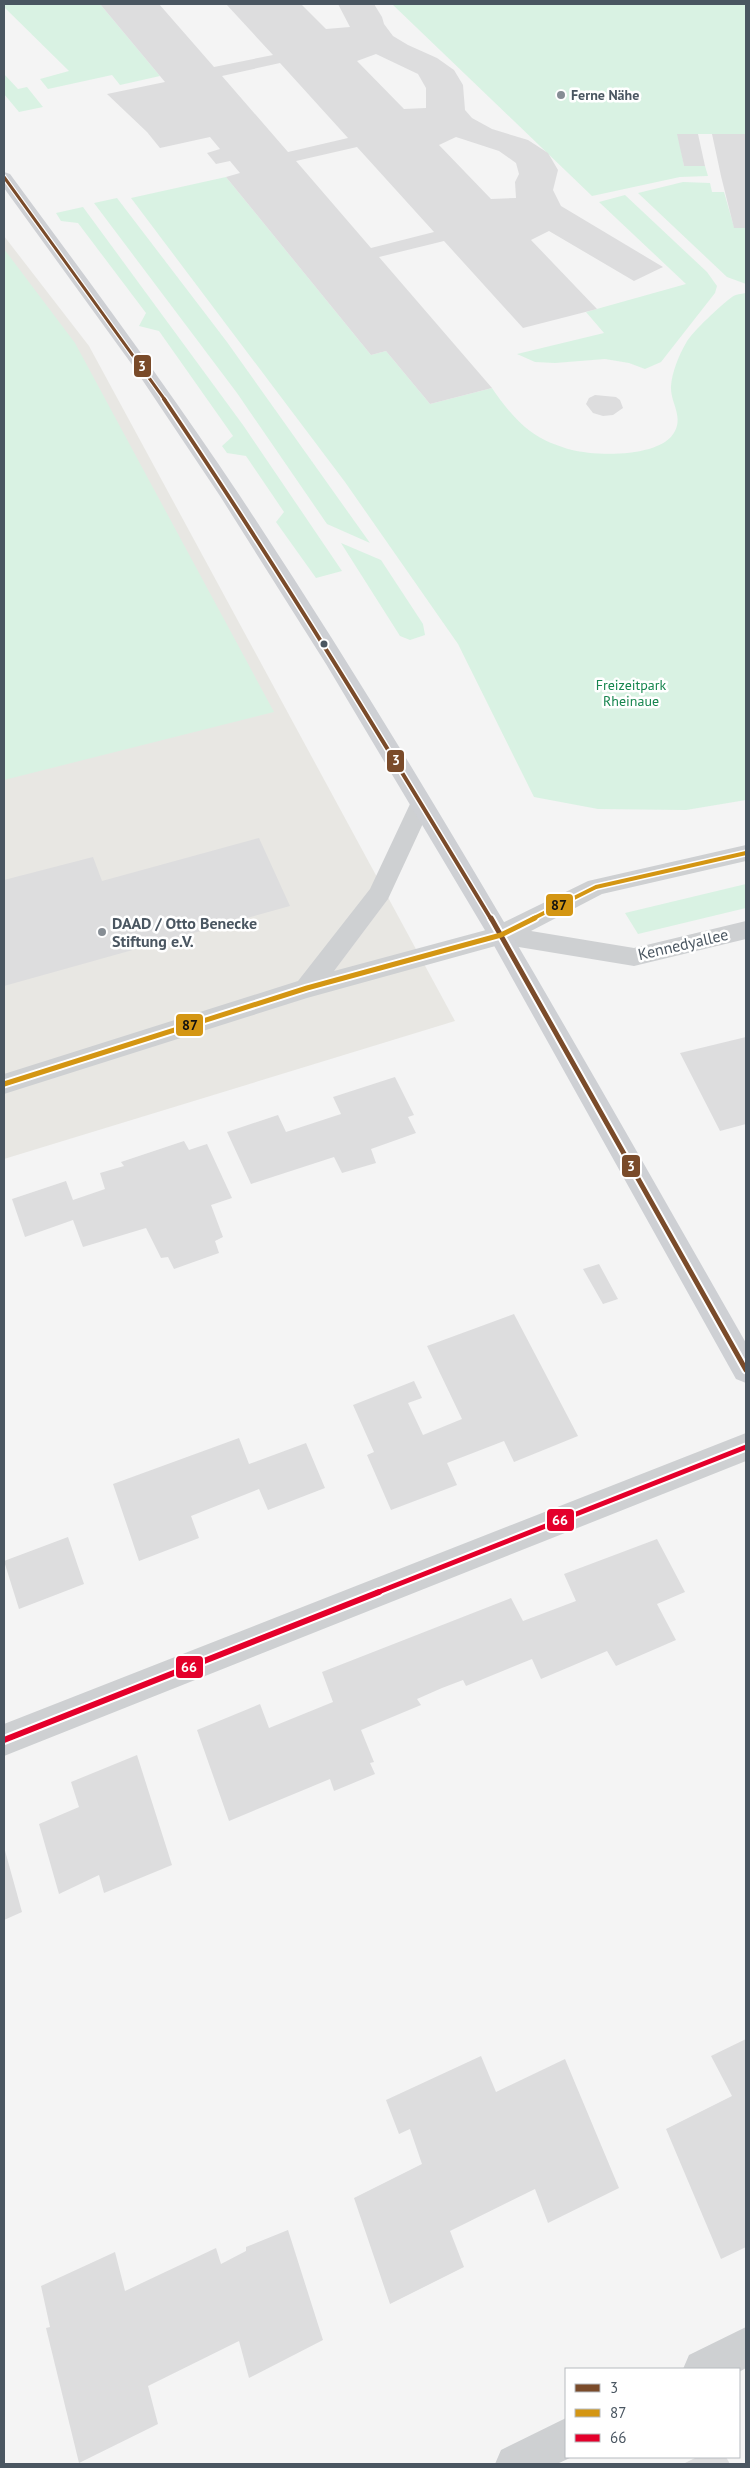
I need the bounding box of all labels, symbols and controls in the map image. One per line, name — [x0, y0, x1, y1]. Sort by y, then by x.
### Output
place label: Ferne Nähe — [571, 86, 639, 104]
marker: Ferne Nähe — [555, 89, 567, 101]
line badge: 3 — [133, 354, 152, 378]
text: 3 — [138, 357, 146, 375]
unlabelled marker — [319, 639, 329, 649]
park label: Freizeitpark Rheinaue — [596, 676, 667, 710]
line badge: 3 — [386, 749, 405, 773]
text: 3 — [392, 751, 400, 769]
line badge: 87 — [545, 893, 574, 917]
text: 87 — [551, 896, 567, 914]
place label: DAAD / Otto Benecke Stiftung e.V. — [112, 913, 257, 951]
street label: Kennedyallee — [636, 924, 730, 964]
marker: DAAD / Otto Benecke Stiftung e.V. — [96, 926, 108, 938]
line badge: 87 — [175, 1013, 204, 1037]
text: 87 — [182, 1016, 198, 1034]
line badge: 3 — [621, 1154, 641, 1178]
text: 3 — [627, 1157, 635, 1175]
line badge: 66 — [546, 1508, 575, 1532]
text: 66 — [552, 1511, 568, 1529]
line badge: 66 — [175, 1655, 204, 1679]
text: 66 — [181, 1658, 197, 1676]
legend — [565, 2368, 740, 2458]
text: 3 — [610, 2378, 618, 2397]
text: 87 — [610, 2403, 626, 2422]
text: 66 — [610, 2428, 626, 2447]

